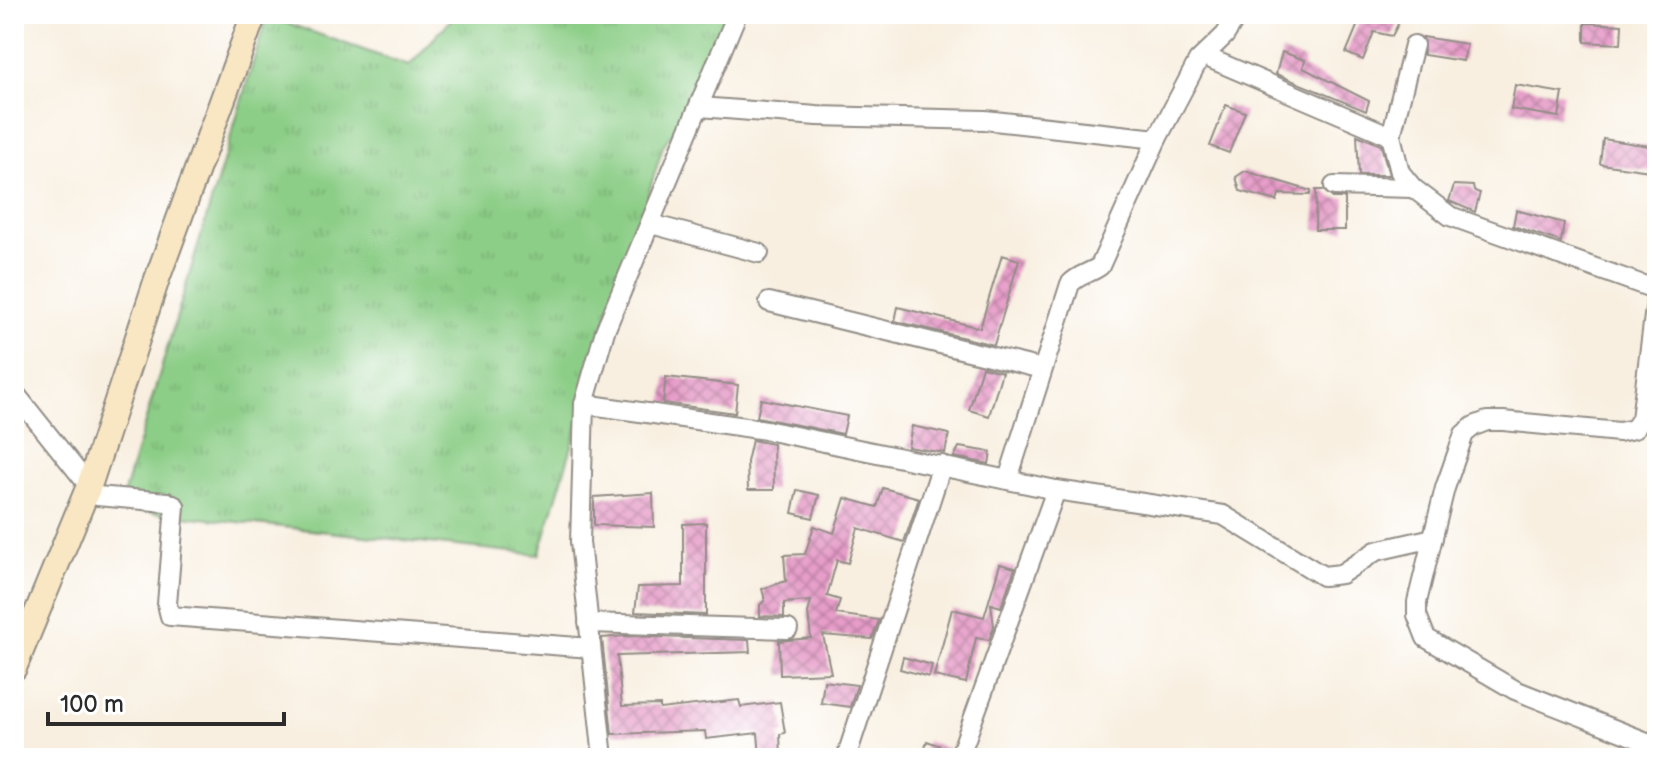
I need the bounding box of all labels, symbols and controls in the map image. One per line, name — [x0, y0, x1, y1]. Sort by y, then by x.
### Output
scale bar — [48, 676, 284, 726]
text: 100 m — [60, 690, 124, 719]

